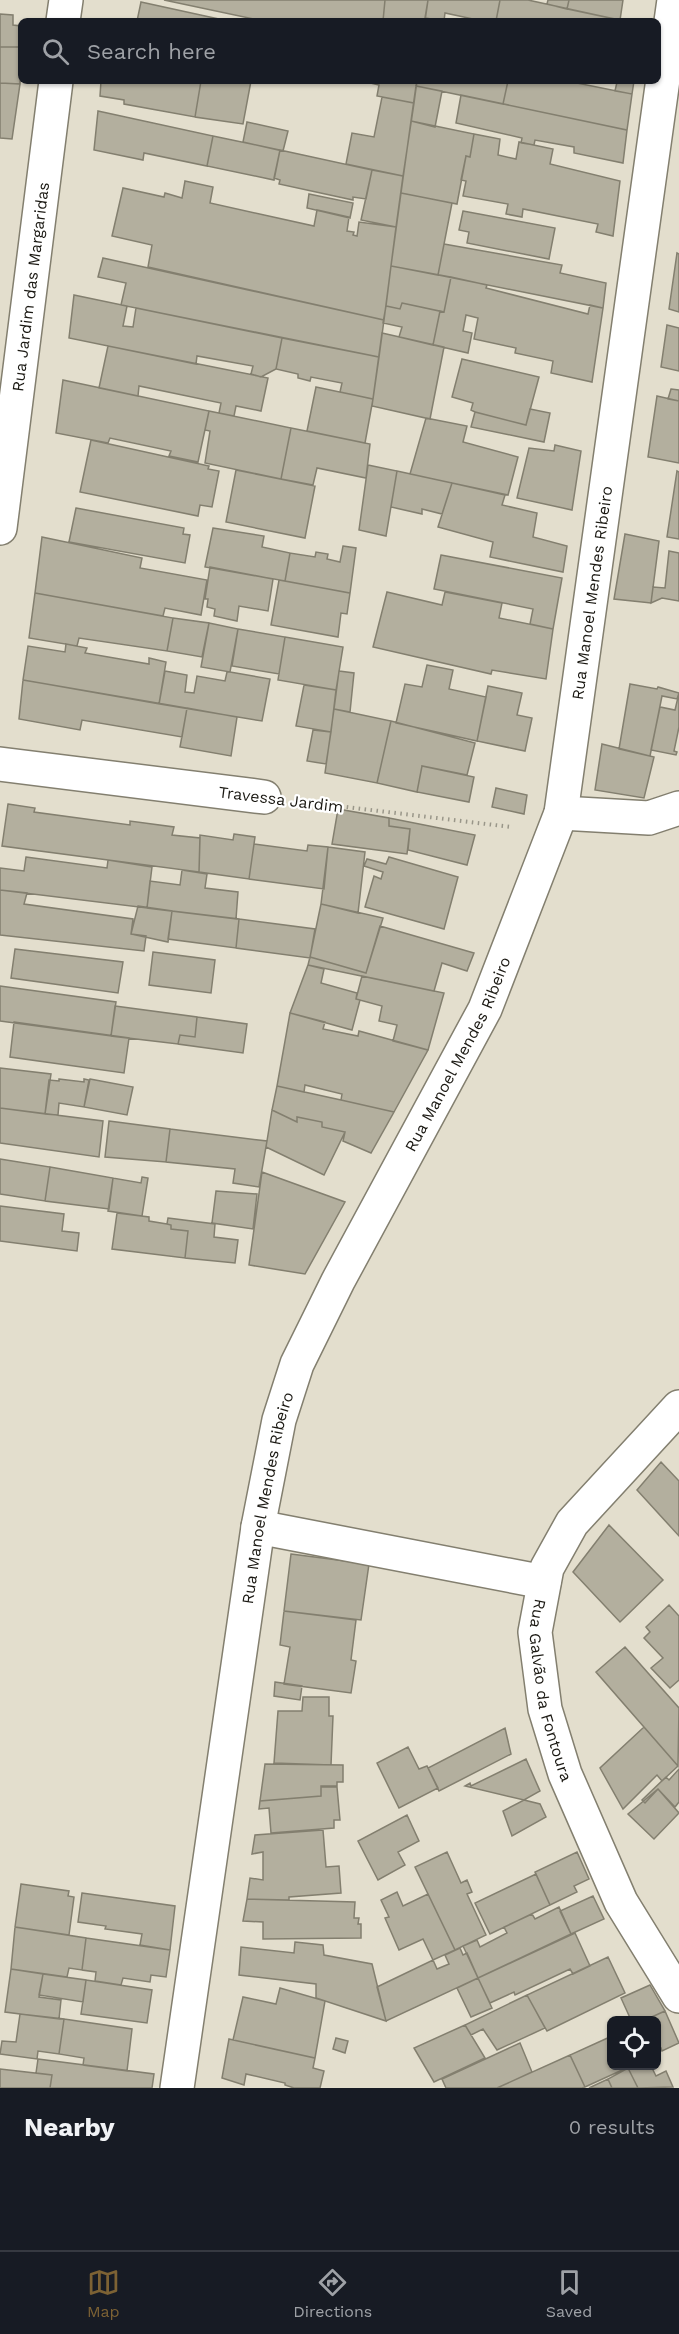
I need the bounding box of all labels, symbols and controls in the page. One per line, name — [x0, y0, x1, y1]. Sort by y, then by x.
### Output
search box — [18, 18, 661, 84]
icon: search — [39, 35, 72, 68]
text: Search here — [87, 39, 216, 64]
street label: Rua Jardim das Margaridas — [8, 181, 53, 393]
street label: Rua Manoel Mendes Ribeiro — [568, 485, 616, 701]
street label: Travessa Jardim — [218, 782, 344, 817]
street label: Rua Manoel Mendes Ribeiro — [401, 954, 514, 1155]
street label: Rua Manoel Mendes Ribeiro — [238, 1390, 297, 1605]
street label: Rua Galvão da Fontoura — [525, 1597, 576, 1784]
map controls — [607, 2016, 661, 2070]
button: locate — [607, 2016, 661, 2070]
text: Nearby — [24, 2112, 115, 2142]
text: 0 results — [569, 2115, 655, 2139]
tab: Map — [87, 2266, 120, 2321]
tab: Directions — [293, 2266, 372, 2321]
tab: Saved — [546, 2266, 592, 2321]

